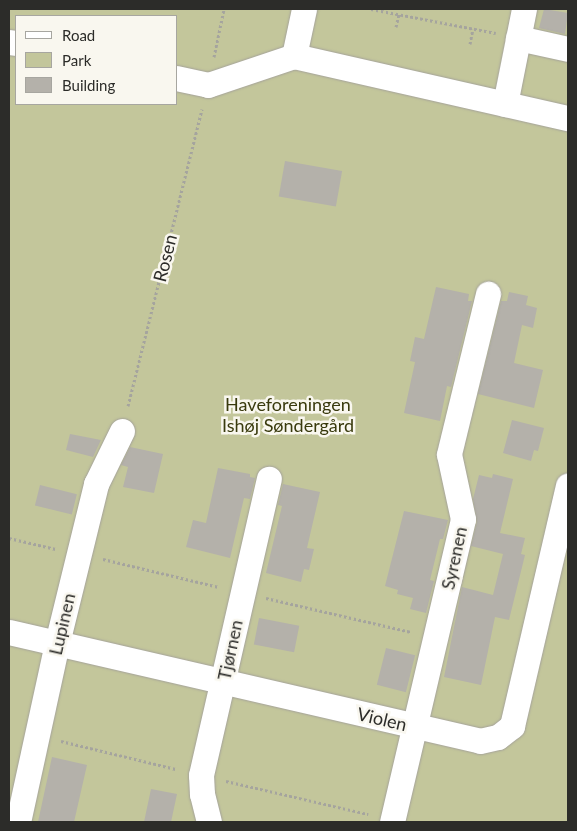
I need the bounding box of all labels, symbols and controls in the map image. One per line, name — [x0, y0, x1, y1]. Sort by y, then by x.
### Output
legend — [15, 15, 178, 105]
text: Road — [62, 26, 95, 44]
text: Park — [62, 51, 91, 69]
text: Building — [62, 76, 115, 94]
street label: Rosen — [149, 232, 181, 284]
park label: Haveforeningen Ishøj Søndergård — [222, 394, 354, 436]
street label: Syrenen — [437, 525, 471, 591]
street label: Lupinen — [44, 591, 80, 657]
street label: Tjørnen — [213, 618, 247, 682]
street label: Violen — [355, 703, 409, 735]

